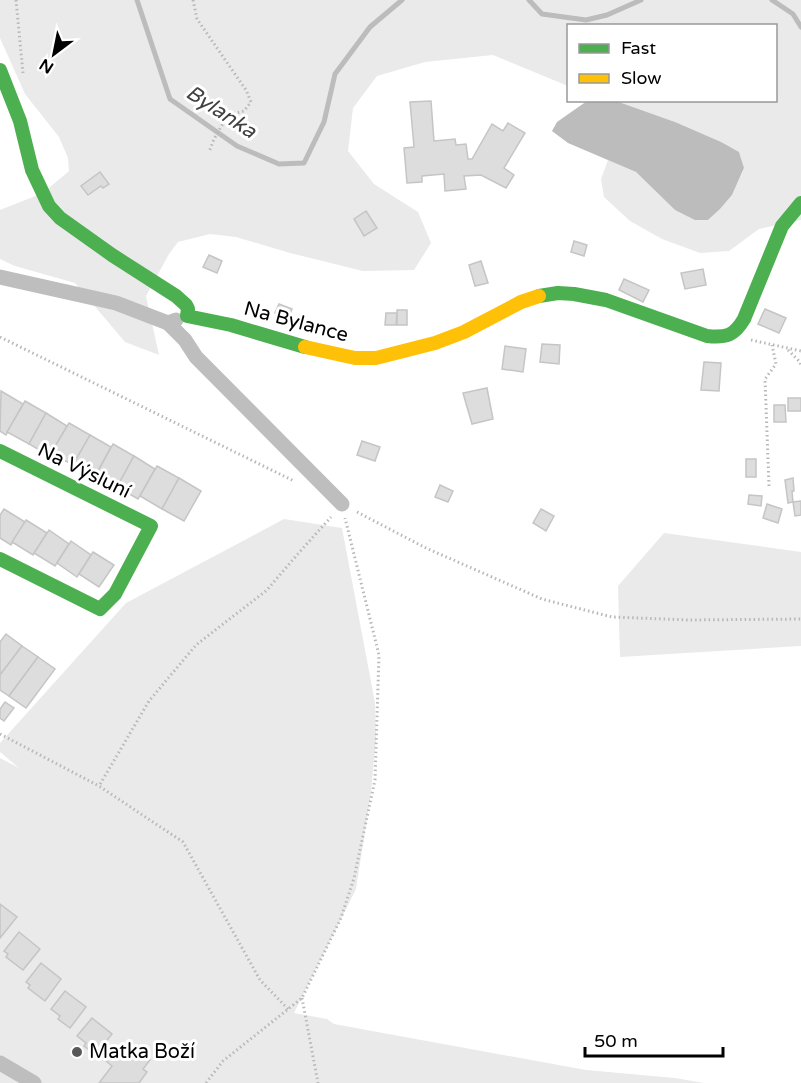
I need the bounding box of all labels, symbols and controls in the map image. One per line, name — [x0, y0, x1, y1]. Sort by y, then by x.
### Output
north arrow — [24, 24, 84, 84]
legend — [567, 24, 777, 102]
text: Fast — [621, 37, 656, 59]
text: N — [36, 54, 57, 78]
text: Slow — [621, 67, 662, 89]
water label: Bylanka — [181, 80, 262, 144]
street label: Na Bylance — [241, 297, 351, 347]
street label: Na Výsluní — [34, 438, 135, 504]
scale bar — [585, 1020, 723, 1058]
text: 50 m — [594, 1030, 638, 1052]
place label: Matka Boží — [89, 1040, 195, 1064]
marker: Matka Boží — [70, 1045, 84, 1059]

